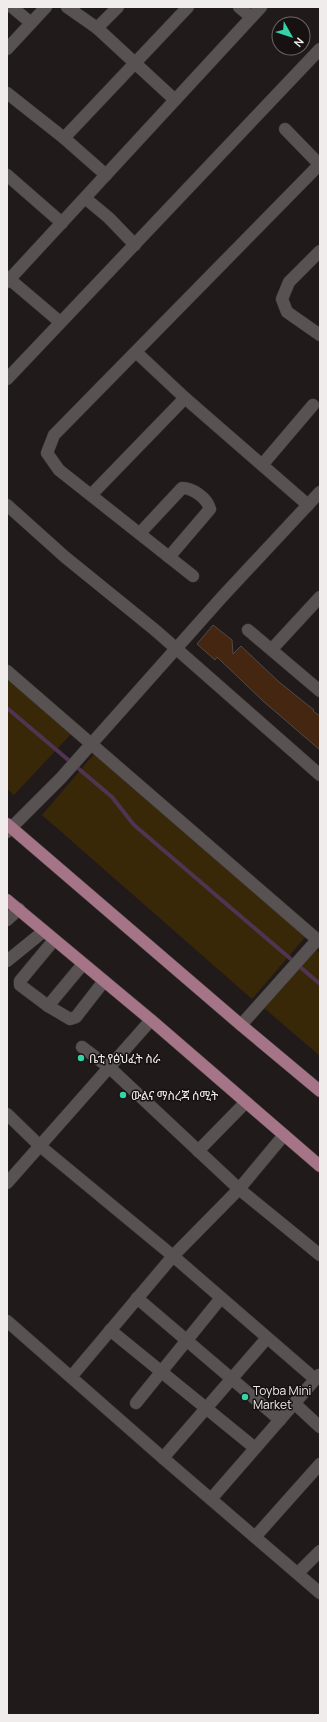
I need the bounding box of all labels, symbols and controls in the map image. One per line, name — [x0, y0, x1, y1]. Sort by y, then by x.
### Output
north arrow — [271, 16, 311, 56]
text: N — [291, 35, 307, 50]
place label: ቤቲ የፅህፈት ስራ — [89, 1050, 161, 1067]
marker: ቤቲ የፅህፈት ስራ — [76, 1053, 86, 1063]
place label: ውልና ማስረጃ ሰሚት — [131, 1087, 219, 1104]
marker: ውልና ማስረጃ ሰሚት — [118, 1090, 128, 1100]
place label: Toyba Mini Market — [253, 1382, 311, 1413]
marker: Toyba Mini Market — [240, 1392, 250, 1402]

